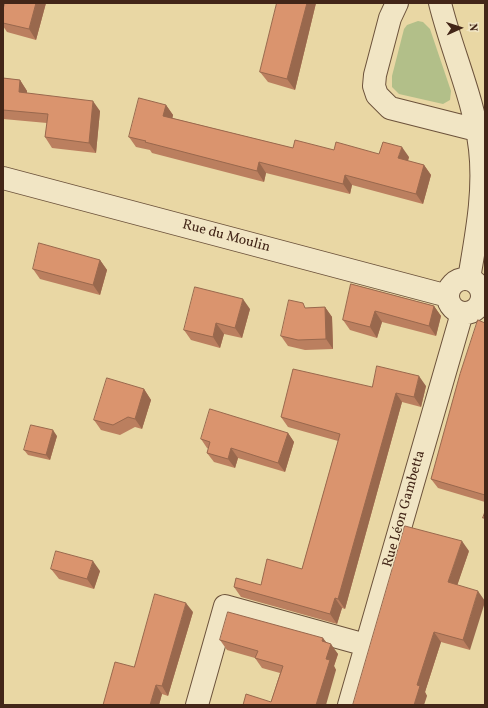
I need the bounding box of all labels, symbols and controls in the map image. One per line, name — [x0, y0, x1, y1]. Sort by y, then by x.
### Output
north arrow — [440, 8, 480, 48]
text: N — [465, 23, 480, 32]
street label: Rue du Moulin — [180, 217, 272, 257]
street label: Rue Léon Gambetta — [380, 449, 430, 569]

